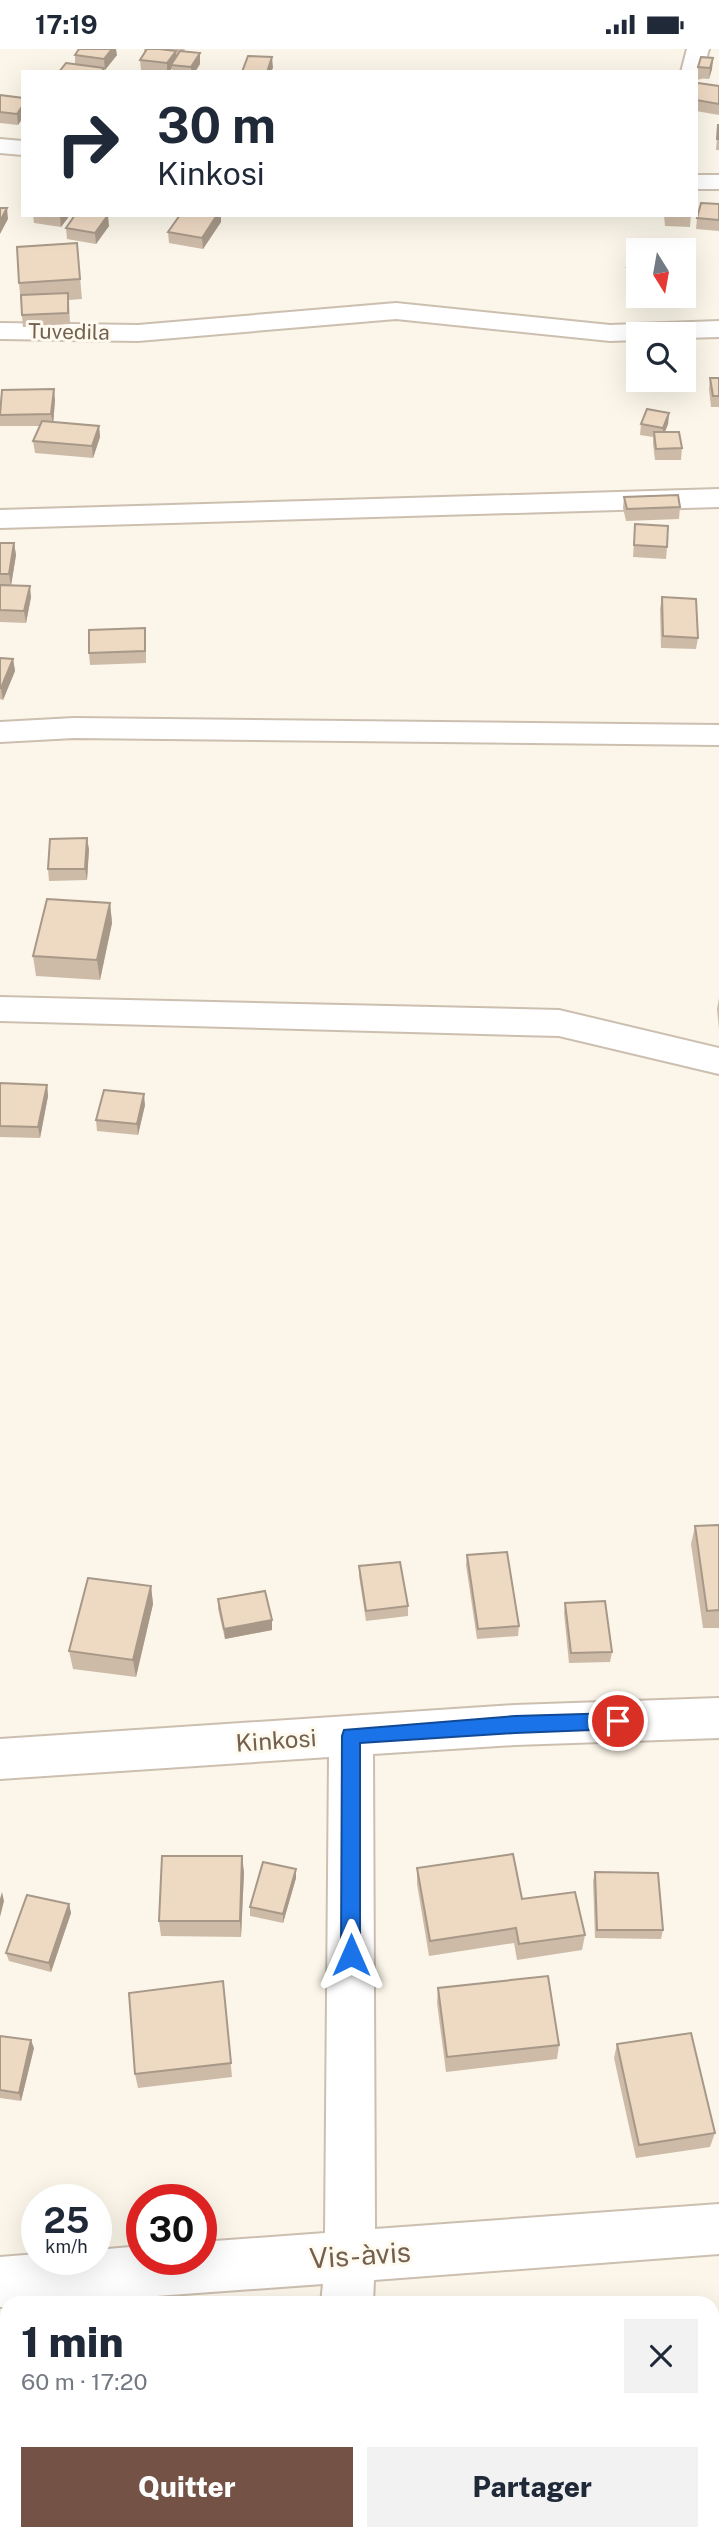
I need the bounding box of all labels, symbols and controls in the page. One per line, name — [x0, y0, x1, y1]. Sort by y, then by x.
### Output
text: 17:19 — [35, 9, 98, 40]
text: 30 m — [157, 96, 276, 154]
icon: right — [42, 98, 133, 189]
text: Kinkosi — [157, 155, 265, 192]
north arrow — [626, 238, 696, 308]
map controls — [626, 238, 696, 392]
street label: Tuvedila — [28, 318, 110, 345]
button: search — [626, 322, 696, 392]
pin — [588, 1691, 648, 1751]
icon: arrive — [599, 1702, 637, 1740]
street label: Kinkosi — [235, 1723, 317, 1757]
position arrow — [314, 1918, 388, 1992]
speed limit sign: 30 — [126, 2184, 217, 2275]
text: 25 — [44, 2200, 89, 2241]
street label: Vis-àvis — [308, 2234, 412, 2275]
text: km/h — [45, 2236, 88, 2257]
text: 1 min — [21, 2317, 124, 2366]
button: close — [624, 2319, 698, 2393]
text: 60 m · 17:20 — [21, 2368, 148, 2395]
button: Quitter — [21, 2447, 353, 2527]
button: Partager — [367, 2447, 698, 2527]

